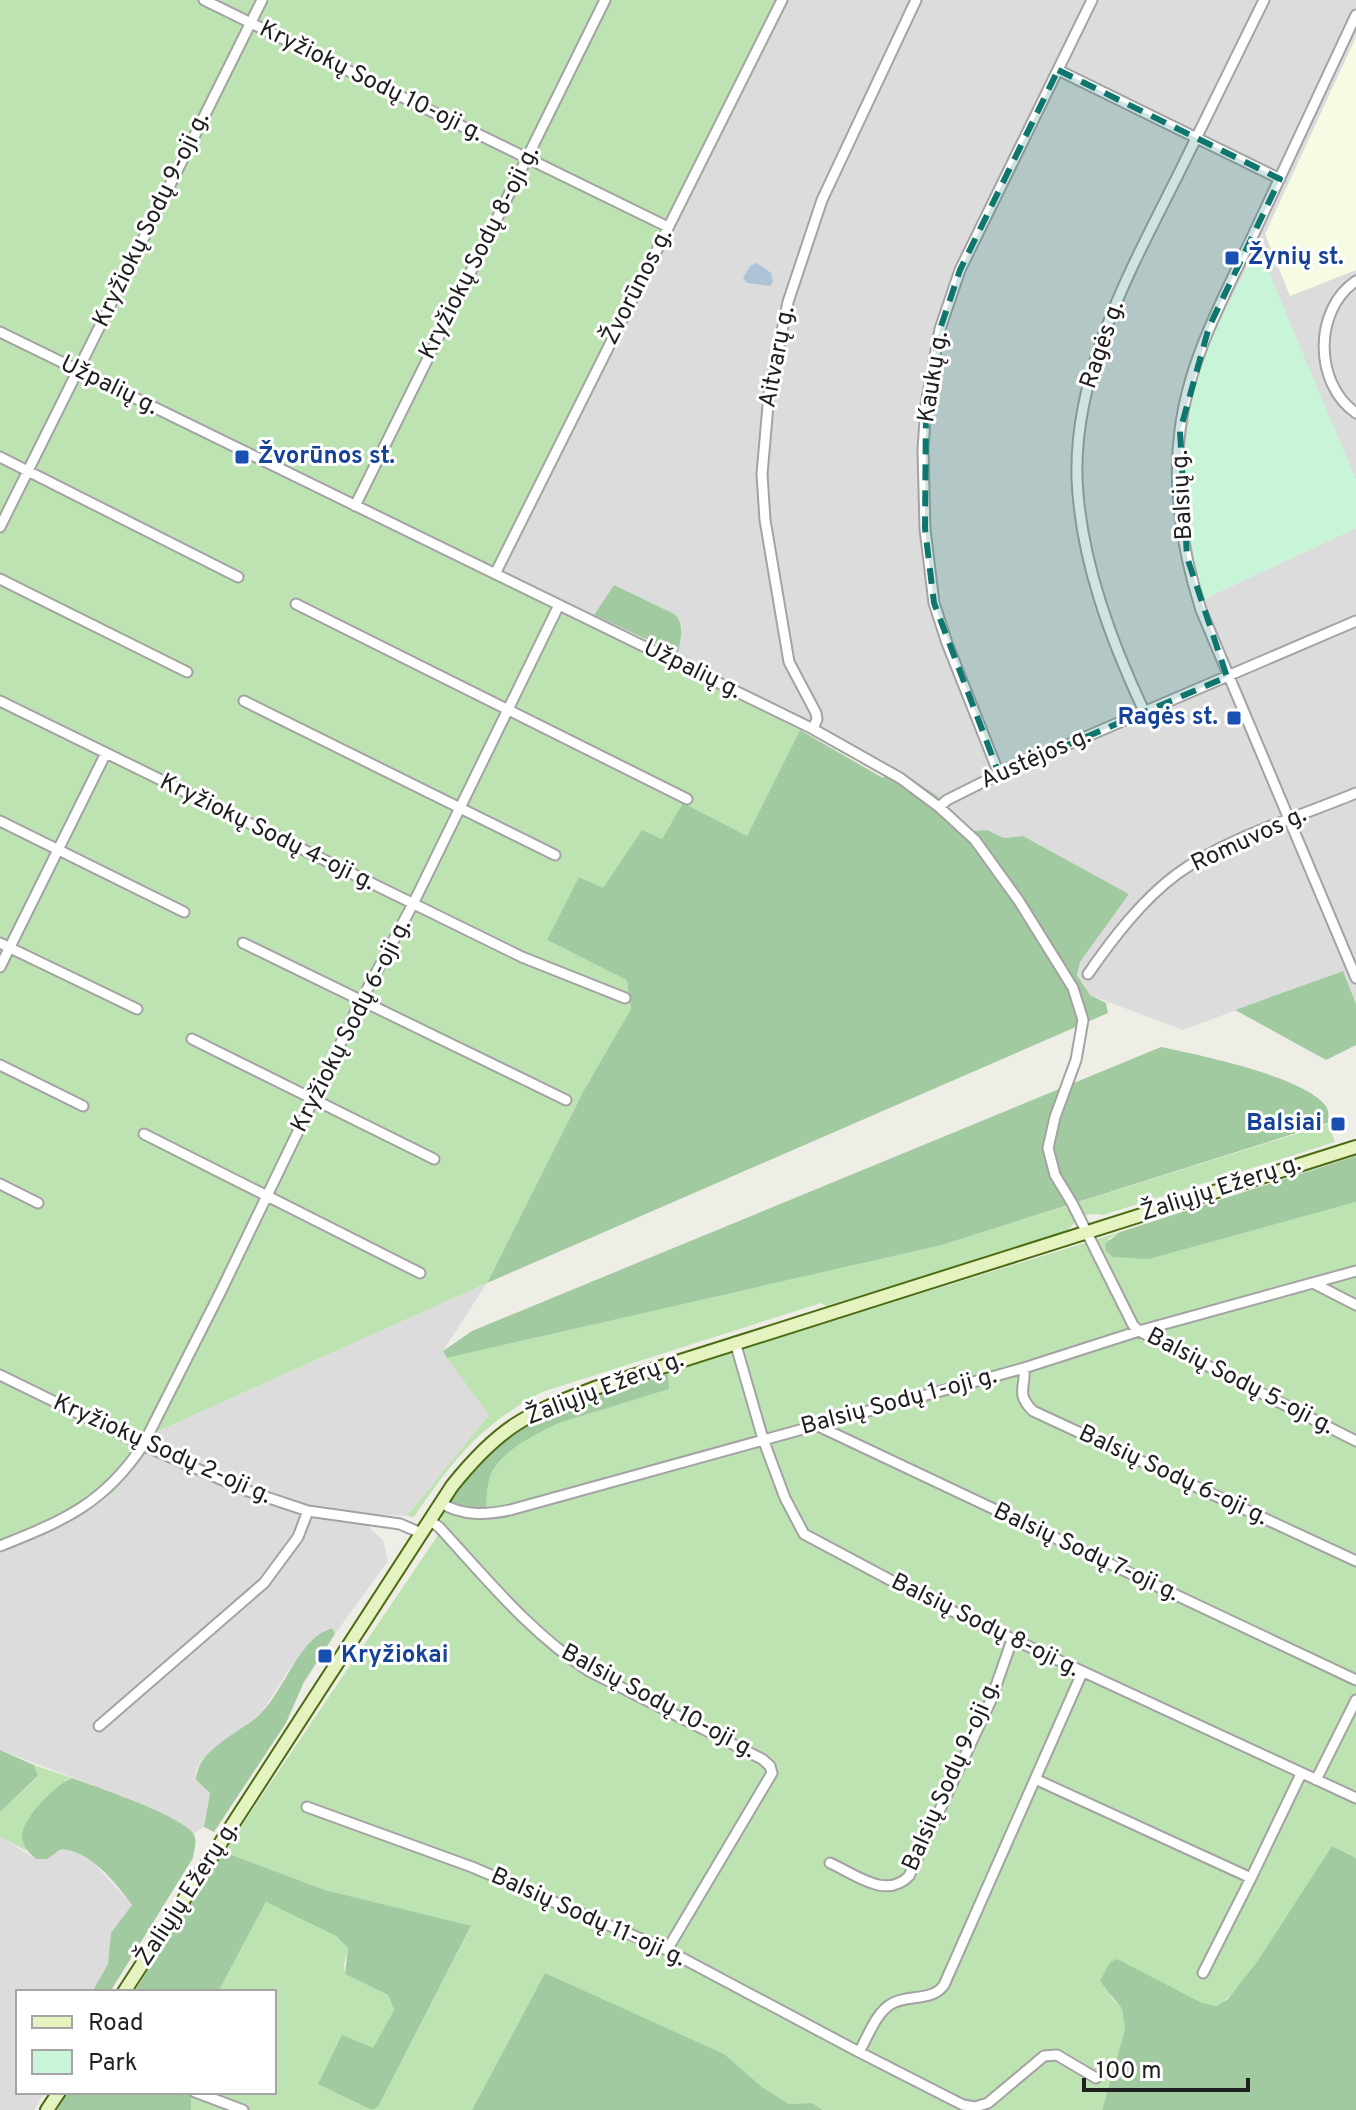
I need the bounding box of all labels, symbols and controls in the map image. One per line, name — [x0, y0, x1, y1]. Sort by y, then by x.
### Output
street label: Kryžiokų Sodų 10-oji g. — [254, 15, 488, 149]
street label: Kryžiokų Sodų 9-oji g. — [87, 107, 217, 333]
street label: Kryžiokų Sodų 8-oji g. — [413, 141, 547, 365]
street label: Žvorūnos g. — [594, 223, 680, 350]
place label: Žynių st. — [1248, 241, 1344, 273]
marker: Žynių st. — [1223, 249, 1241, 267]
street label: Ragės g. — [1074, 297, 1132, 393]
street label: Aitvarų g. — [753, 304, 803, 410]
street label: Kaukų g. — [912, 329, 956, 425]
street label: Užpalių g. — [55, 349, 163, 423]
place label: Žvorūnos st. — [258, 440, 395, 472]
marker: Žvorūnos st. — [233, 448, 251, 466]
street label: Balsių g. — [1166, 449, 1200, 541]
street label: Užpalių g. — [638, 633, 746, 707]
place label: Ragės st. — [1117, 703, 1218, 733]
marker: Ragės st. — [1225, 709, 1243, 727]
street label: Austėjos g. — [976, 721, 1096, 797]
street label: Kryžiokų Sodų 4-oji g. — [154, 768, 380, 898]
street label: Romuvos g. — [1187, 800, 1311, 880]
street label: Kryžiokų Sodų 6-oji g. — [285, 914, 419, 1138]
place label: Balsiai — [1246, 1109, 1322, 1139]
marker: Balsiai — [1329, 1115, 1347, 1133]
street label: Žaliųjų Ežerų g. — [1136, 1147, 1305, 1229]
street label: Balsių Sodų 5-oji g. — [1141, 1322, 1339, 1442]
street label: Žaliųjų Ežerų g. — [521, 1343, 688, 1433]
street label: Balsių Sodų 1-oji g. — [798, 1361, 1000, 1443]
street label: Kryžiokų Sodų 2-oji g. — [48, 1388, 276, 1512]
street label: Balsių Sodų 6-oji g. — [1073, 1419, 1273, 1533]
street label: Balsių Sodų 7-oji g. — [988, 1497, 1184, 1609]
street label: Balsių Sodų 8-oji g. — [886, 1567, 1084, 1685]
street label: Balsių Sodų 10-oji g. — [556, 1638, 760, 1766]
place label: Kryžiokai — [341, 1641, 449, 1671]
marker: Kryžiokai — [316, 1647, 334, 1665]
street label: Balsių Sodų 9-oji g. — [896, 1676, 1008, 1876]
street label: Žaliųjų Ežerų g. — [128, 1815, 246, 1972]
street label: Balsių Sodų 11-oji g. — [486, 1861, 690, 1975]
legend — [16, 1990, 276, 2094]
text: Road — [88, 2009, 144, 2039]
scale bar — [1084, 2042, 1248, 2092]
text: Park — [88, 2049, 138, 2079]
text: 100 m — [1096, 2057, 1162, 2087]

